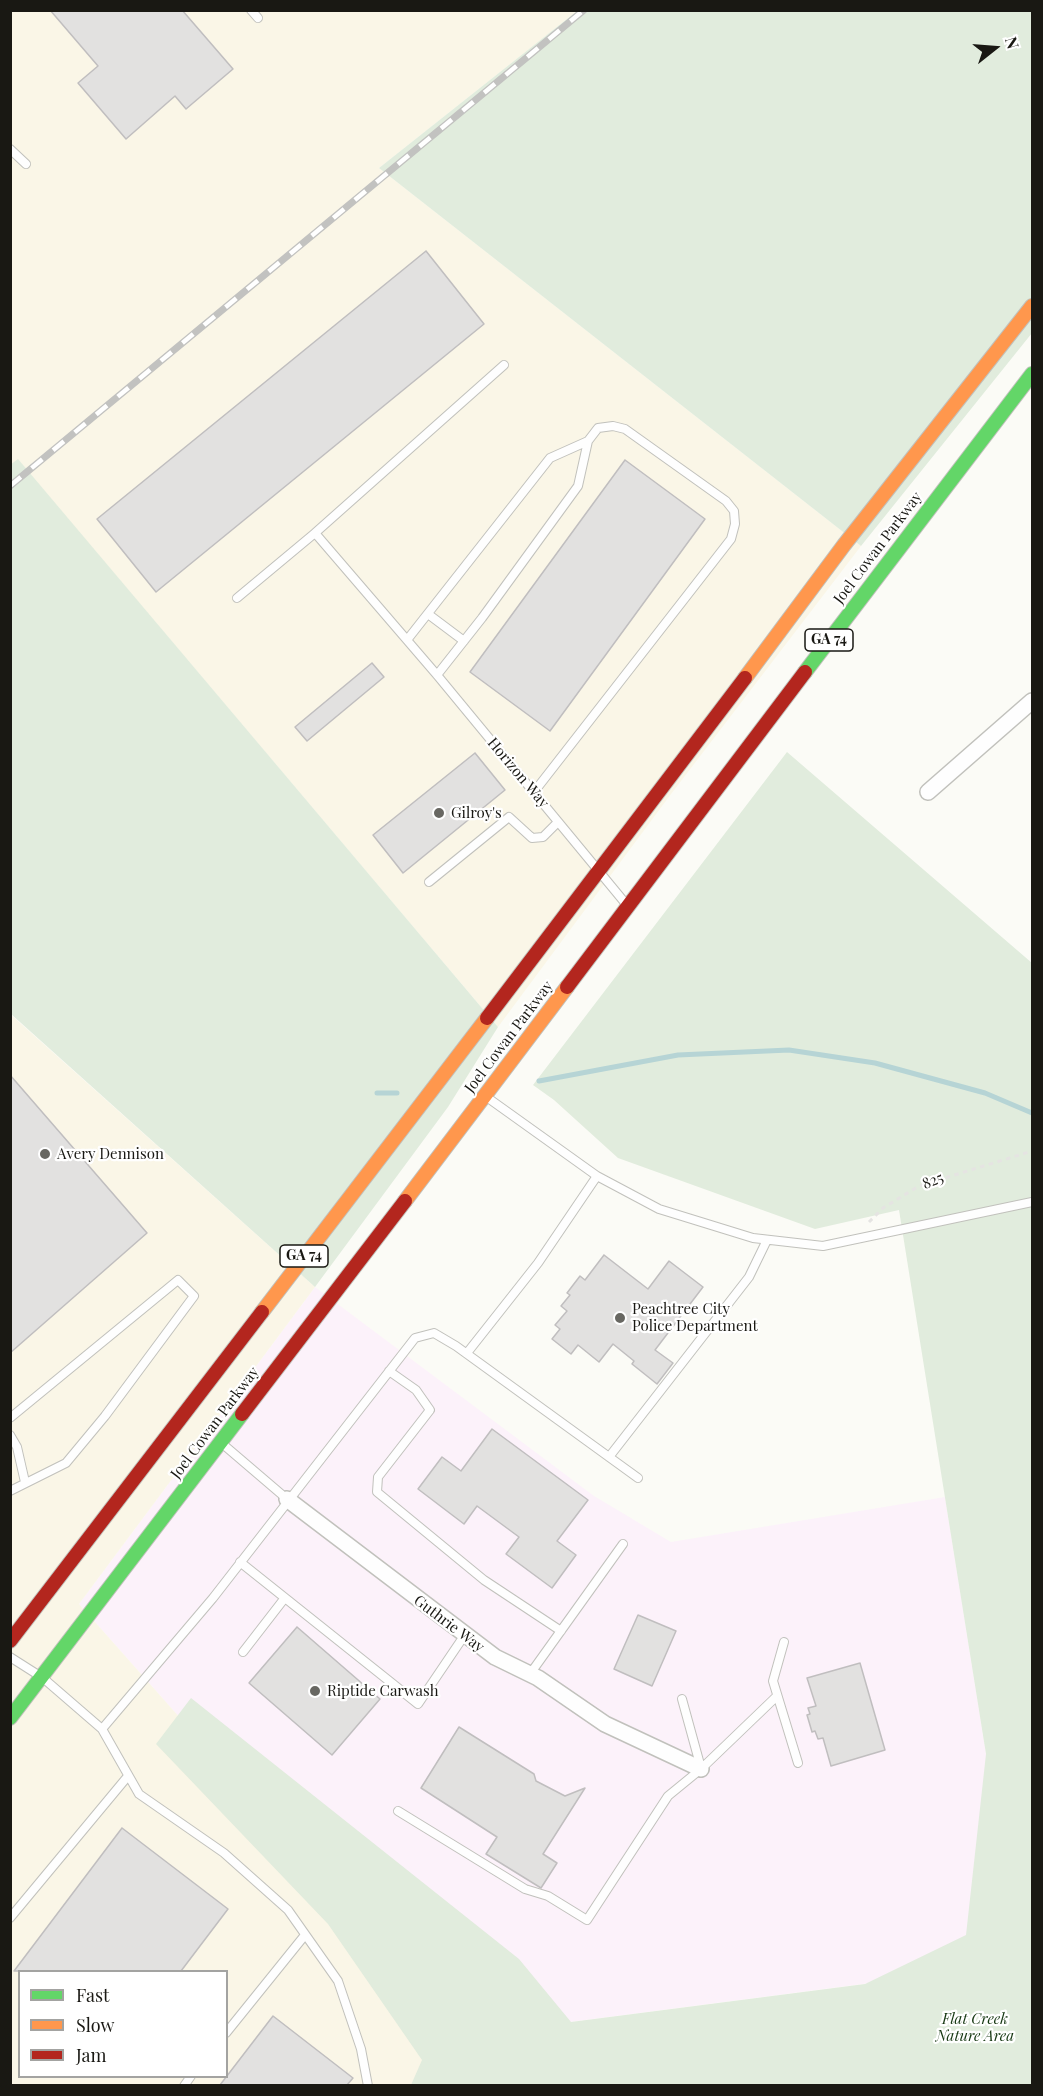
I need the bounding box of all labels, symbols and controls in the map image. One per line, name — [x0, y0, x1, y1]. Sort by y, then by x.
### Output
north arrow — [965, 18, 1025, 78]
text: N — [1001, 34, 1024, 51]
street label: Joel Cowan Parkway — [830, 488, 926, 608]
road number: GA 74 — [805, 629, 853, 651]
street label: Horizon Way — [483, 734, 553, 812]
place label: Gilroy's — [451, 804, 502, 822]
marker: Gilroy's — [432, 806, 446, 820]
street label: Joel Cowan Parkway — [461, 977, 557, 1097]
place label: Avery Dennison — [57, 1145, 164, 1163]
marker: Avery Dennison — [38, 1147, 52, 1161]
street label: 825 — [920, 1169, 946, 1193]
road number: GA 74 — [280, 1245, 328, 1267]
place label: Peachtree City Police Department — [632, 1300, 758, 1335]
marker: Peachtree City Police Department — [613, 1311, 627, 1325]
street label: Joel Cowan Parkway — [167, 1363, 263, 1483]
street label: Guthrie Way — [410, 1592, 488, 1656]
place label: Riptide Carwash — [327, 1682, 438, 1700]
marker: Riptide Carwash — [308, 1684, 322, 1698]
legend — [18, 1970, 228, 2078]
text: Fast — [76, 1983, 109, 2007]
park label: Flat Creek Nature Area — [936, 2010, 1014, 2045]
text: Slow — [76, 2013, 114, 2037]
text: Jam — [76, 2043, 106, 2067]

